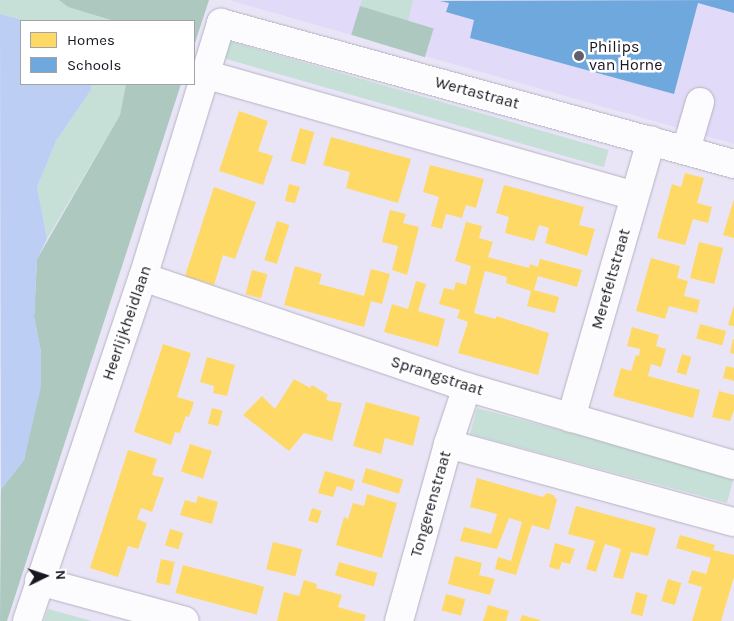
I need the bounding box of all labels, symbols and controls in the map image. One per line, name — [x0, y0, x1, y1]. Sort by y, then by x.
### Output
legend — [20, 20, 195, 85]
text: Homes — [67, 31, 115, 49]
place label: Philips van Horne — [589, 37, 662, 75]
marker: Philips van Horne — [573, 50, 585, 62]
text: Schools — [67, 56, 121, 74]
street label: Wertastraat — [433, 73, 521, 113]
street label: Merefeltstraat — [587, 226, 635, 332]
street label: Heerlijkheidlaan — [98, 263, 156, 383]
street label: Sprangstraat — [388, 352, 486, 400]
street label: Tongerenstraat — [407, 449, 455, 559]
north arrow — [20, 551, 70, 601]
text: N — [52, 569, 69, 581]

